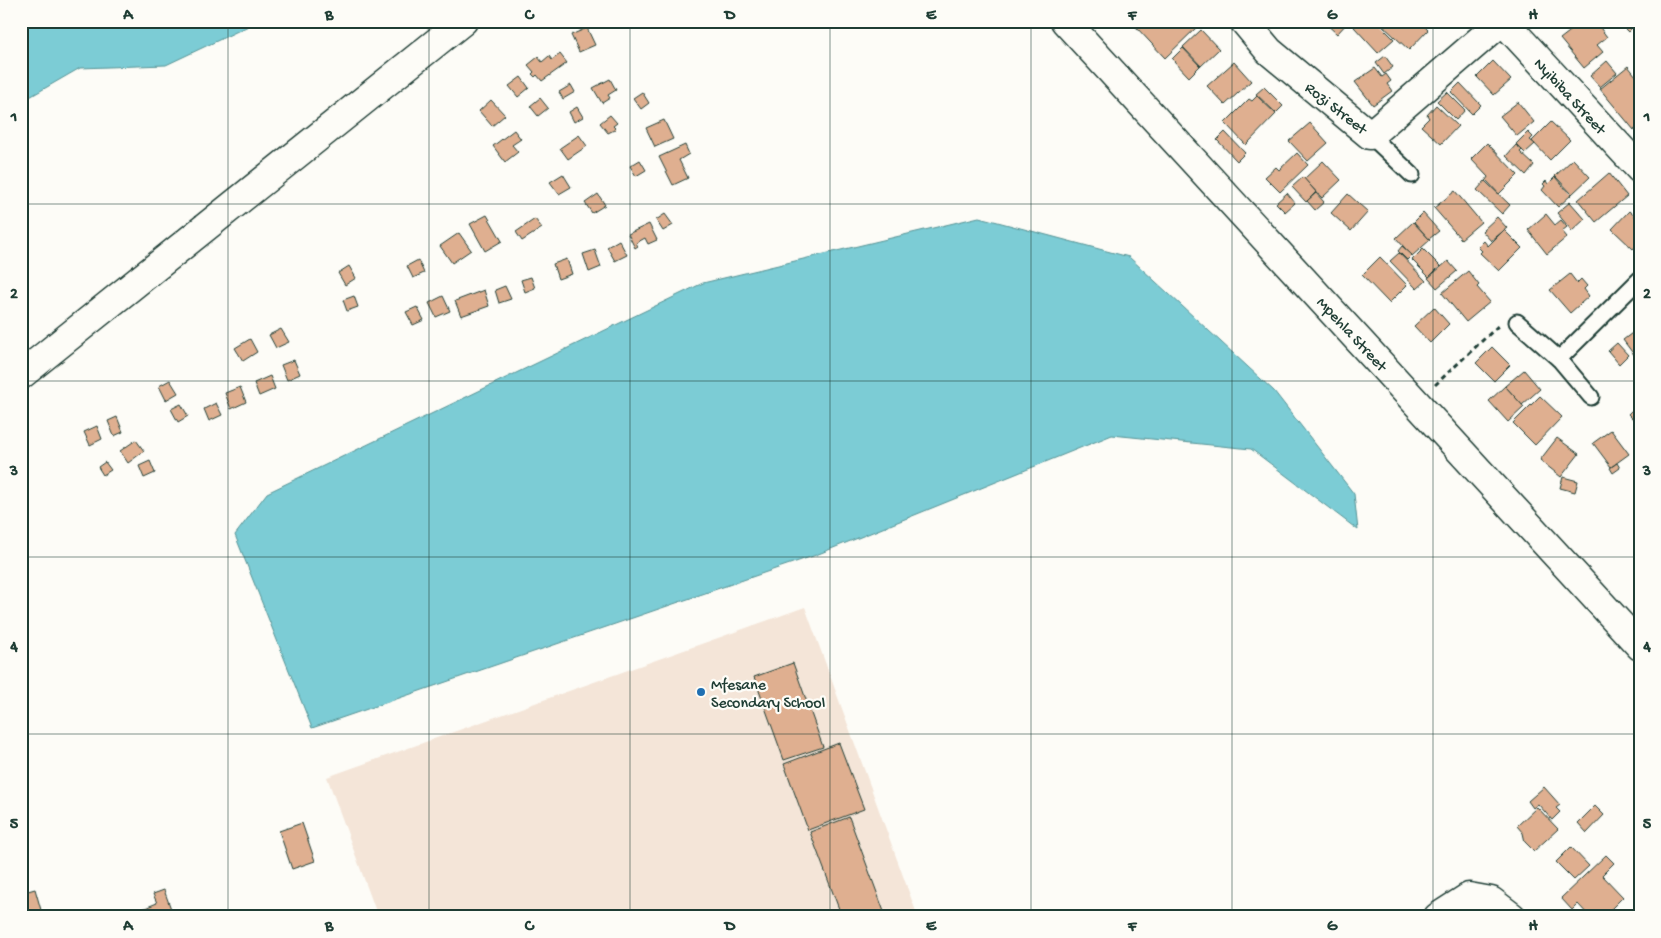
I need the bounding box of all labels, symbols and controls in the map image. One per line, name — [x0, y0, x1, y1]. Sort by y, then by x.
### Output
text: A — [122, 7, 134, 26]
text: B — [324, 7, 334, 26]
text: C — [524, 7, 535, 26]
text: D — [723, 7, 736, 26]
text: E — [926, 7, 937, 26]
text: F — [1127, 7, 1138, 26]
text: G — [1327, 7, 1338, 26]
text: H — [1528, 7, 1538, 26]
street label: Nyibiba Street — [1528, 55, 1610, 141]
street label: Rozi Street — [1300, 80, 1371, 141]
text: 1 — [10, 109, 17, 128]
text: 1 — [1643, 109, 1650, 128]
text: 2 — [10, 286, 18, 305]
text: 2 — [1643, 286, 1651, 305]
street label: Mpehla Street — [1311, 294, 1391, 378]
text: 3 — [9, 463, 18, 482]
text: 3 — [1642, 463, 1651, 482]
text: 4 — [9, 639, 18, 658]
text: 4 — [1642, 639, 1651, 658]
place label: Mfesane Secondary School — [711, 677, 825, 714]
marker: Mfesane Secondary School — [695, 686, 707, 698]
text: 5 — [10, 816, 19, 835]
text: 5 — [1643, 816, 1652, 835]
text: A — [122, 918, 134, 937]
text: B — [324, 918, 334, 937]
text: C — [524, 918, 535, 937]
text: D — [723, 918, 736, 937]
text: E — [926, 918, 937, 937]
text: F — [1127, 918, 1138, 937]
text: G — [1327, 918, 1338, 937]
text: H — [1528, 918, 1538, 937]

